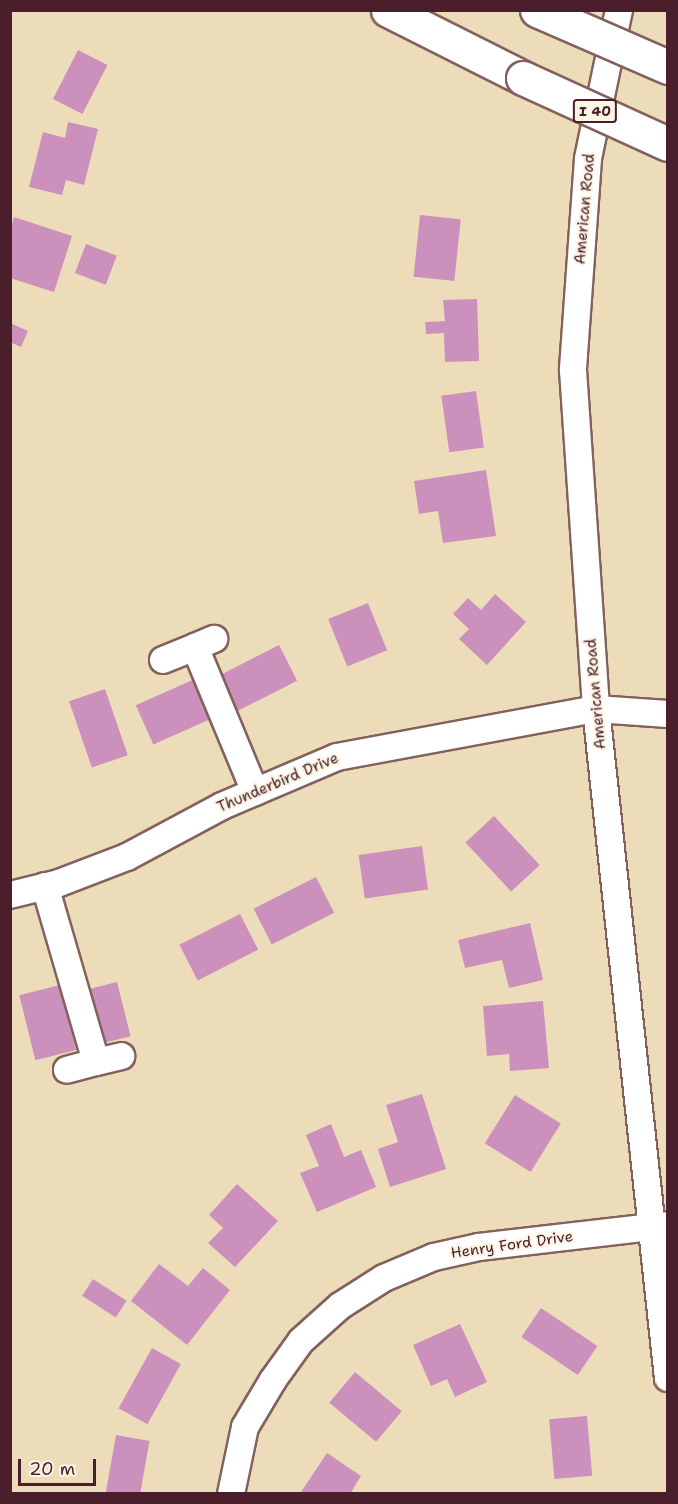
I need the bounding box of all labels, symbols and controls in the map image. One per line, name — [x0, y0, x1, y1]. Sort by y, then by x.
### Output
road number: I 40 — [572, 100, 618, 122]
street label: American Road — [571, 153, 599, 265]
street label: American Road — [582, 638, 610, 750]
street label: Thunderbird Drive — [215, 749, 341, 817]
street label: Henry Ford Drive — [450, 1228, 574, 1262]
scale bar — [21, 1447, 99, 1485]
text: 20 m — [29, 1457, 75, 1481]

